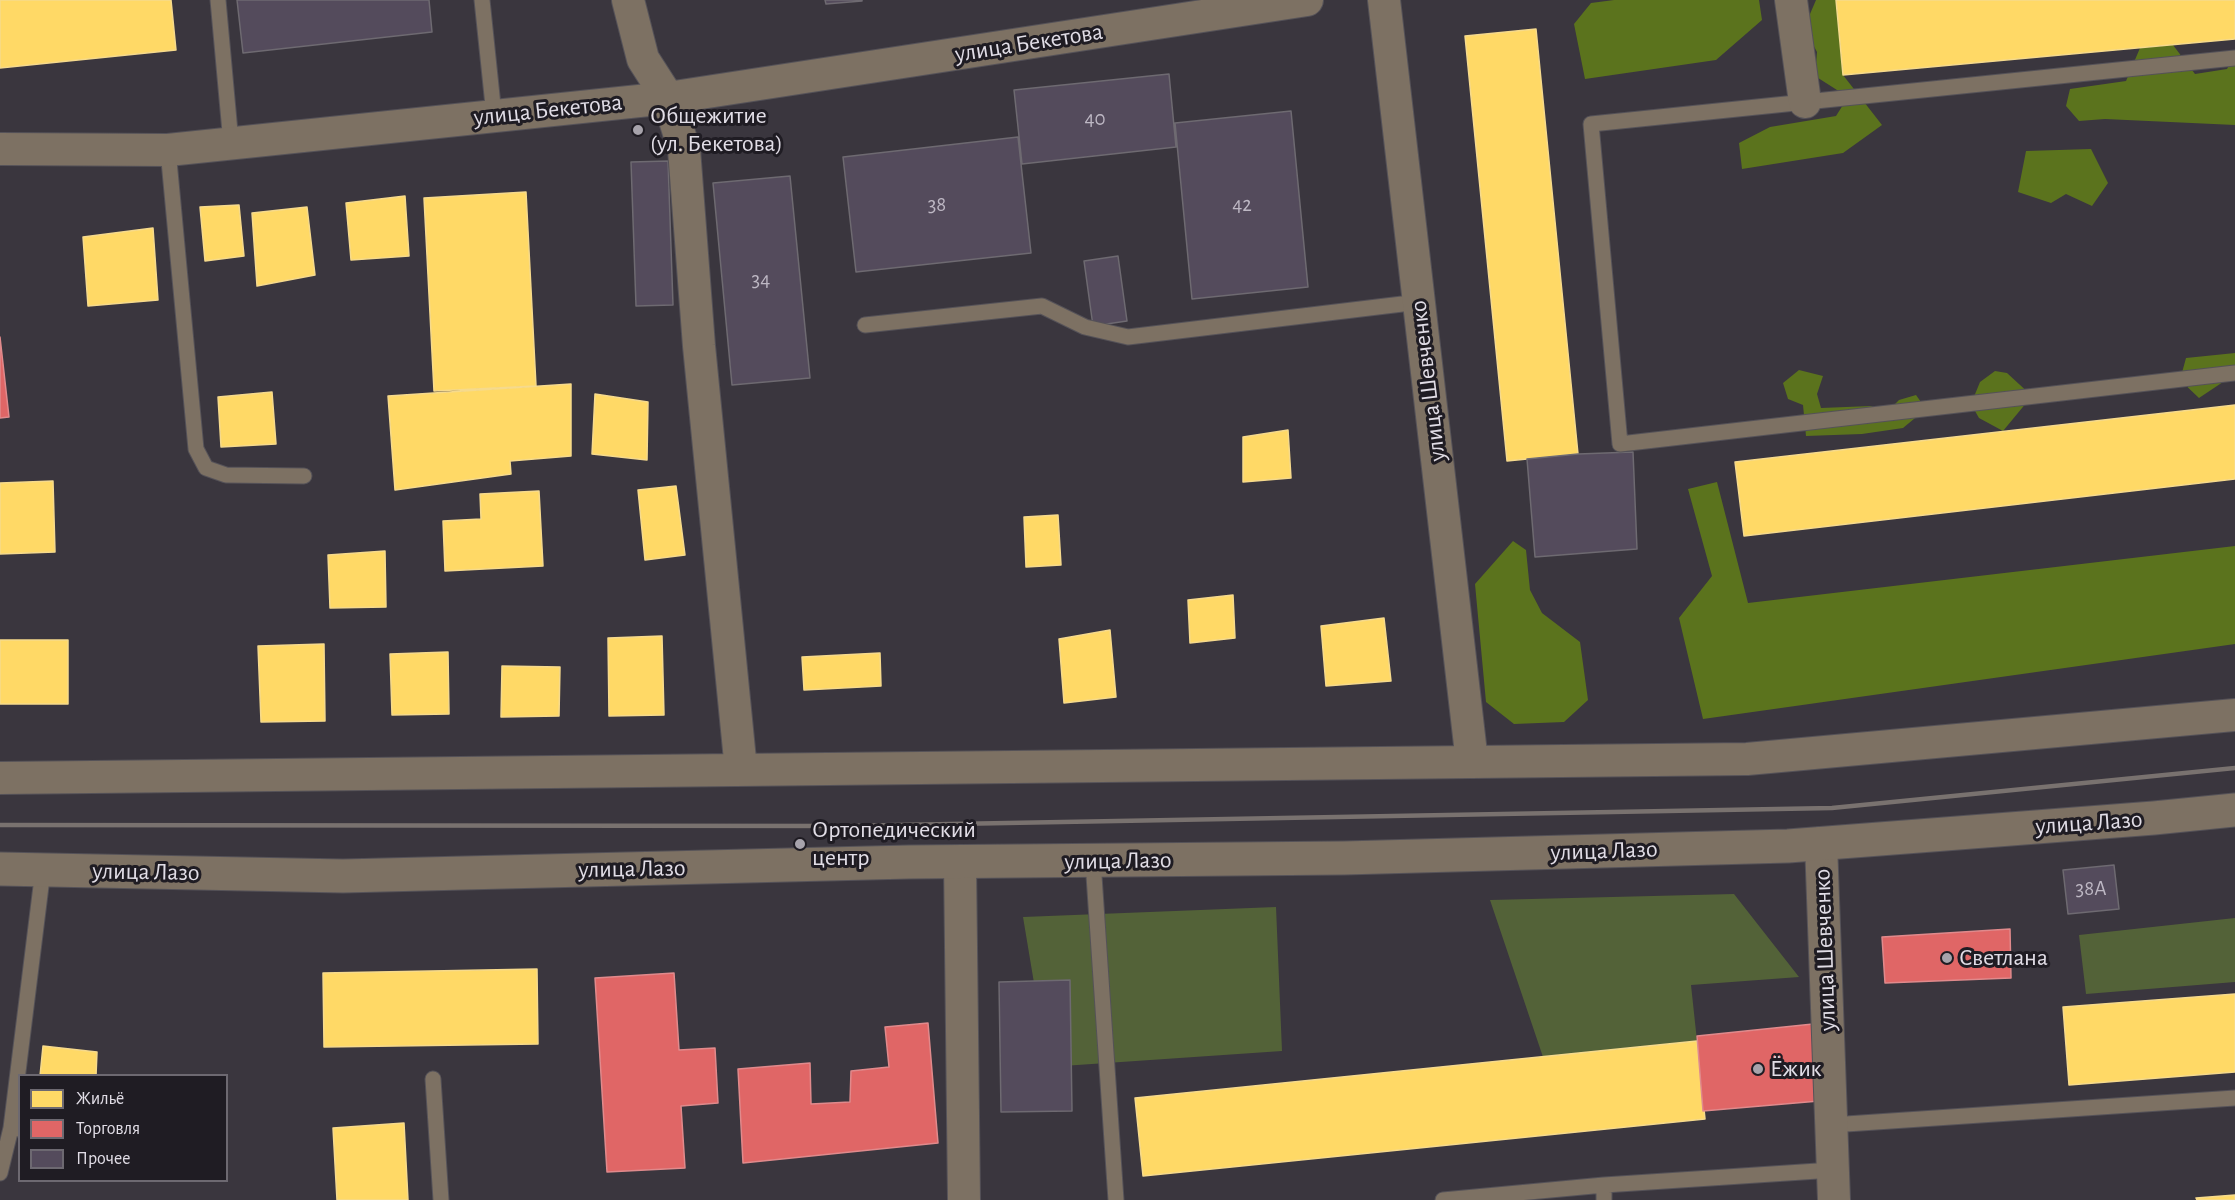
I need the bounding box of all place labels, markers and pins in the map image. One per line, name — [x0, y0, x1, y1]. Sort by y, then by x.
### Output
place label: Общежитие (ул. Бекетова) — [650, 102, 783, 158]
marker: Общежитие (ул. Бекетова) — [631, 123, 645, 137]
place label: Ортопедический центр — [812, 816, 976, 872]
marker: Ортопедический центр — [793, 837, 807, 851]
place label: Светлана — [1959, 944, 2048, 972]
marker: Светлана — [1940, 951, 1954, 965]
place label: Ёжик — [1770, 1055, 1822, 1083]
marker: Ёжик — [1751, 1062, 1765, 1076]

